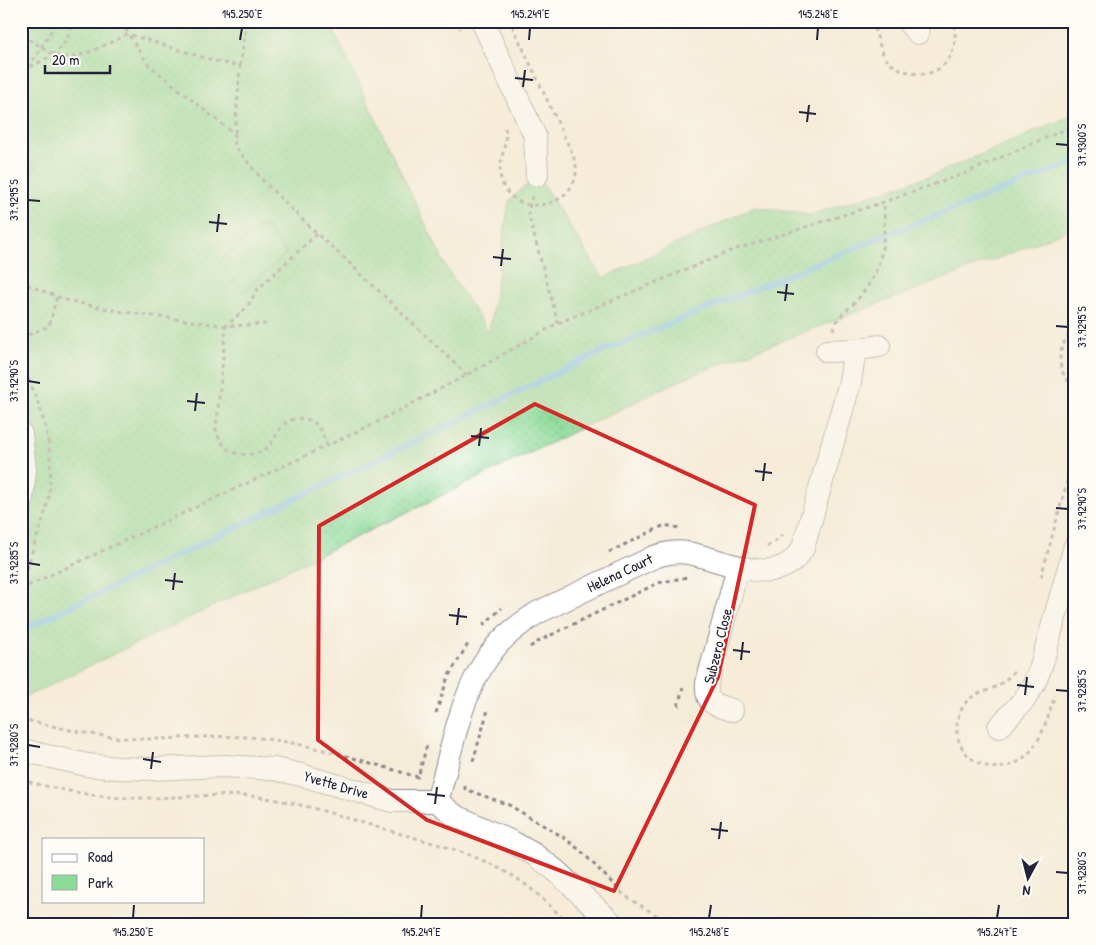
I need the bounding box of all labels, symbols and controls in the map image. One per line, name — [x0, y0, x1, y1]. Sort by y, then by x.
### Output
text: 145.250°E — [222, 5, 263, 22]
text: 145.249°E — [510, 5, 550, 22]
text: 145.248°E — [798, 5, 839, 22]
scale bar — [45, 42, 110, 74]
text: 20 m — [52, 49, 79, 70]
text: 37.9300°S — [1073, 123, 1090, 166]
text: 37.9295°S — [5, 179, 22, 221]
text: 37.9295°S — [1073, 306, 1090, 348]
text: 37.9290°S — [5, 360, 22, 402]
text: 37.9290°S — [1073, 488, 1090, 530]
text: 37.9285°S — [5, 541, 22, 584]
street label: Helena Court — [584, 548, 657, 597]
street label: Subzero Close — [698, 606, 737, 686]
text: 37.9285°S — [1073, 669, 1090, 712]
text: 37.9280°S — [5, 723, 22, 766]
street label: Yvette Drive — [301, 765, 371, 804]
legend — [42, 838, 205, 902]
text: Road — [88, 846, 113, 867]
text: 37.9280°S — [1073, 851, 1090, 894]
north arrow — [1004, 852, 1054, 902]
text: Park — [88, 872, 113, 893]
text: N — [1021, 881, 1031, 901]
text: 145.250°E — [113, 923, 154, 940]
text: 145.249°E — [401, 923, 441, 940]
text: 145.248°E — [689, 923, 730, 940]
text: 145.247°E — [977, 923, 1018, 940]

